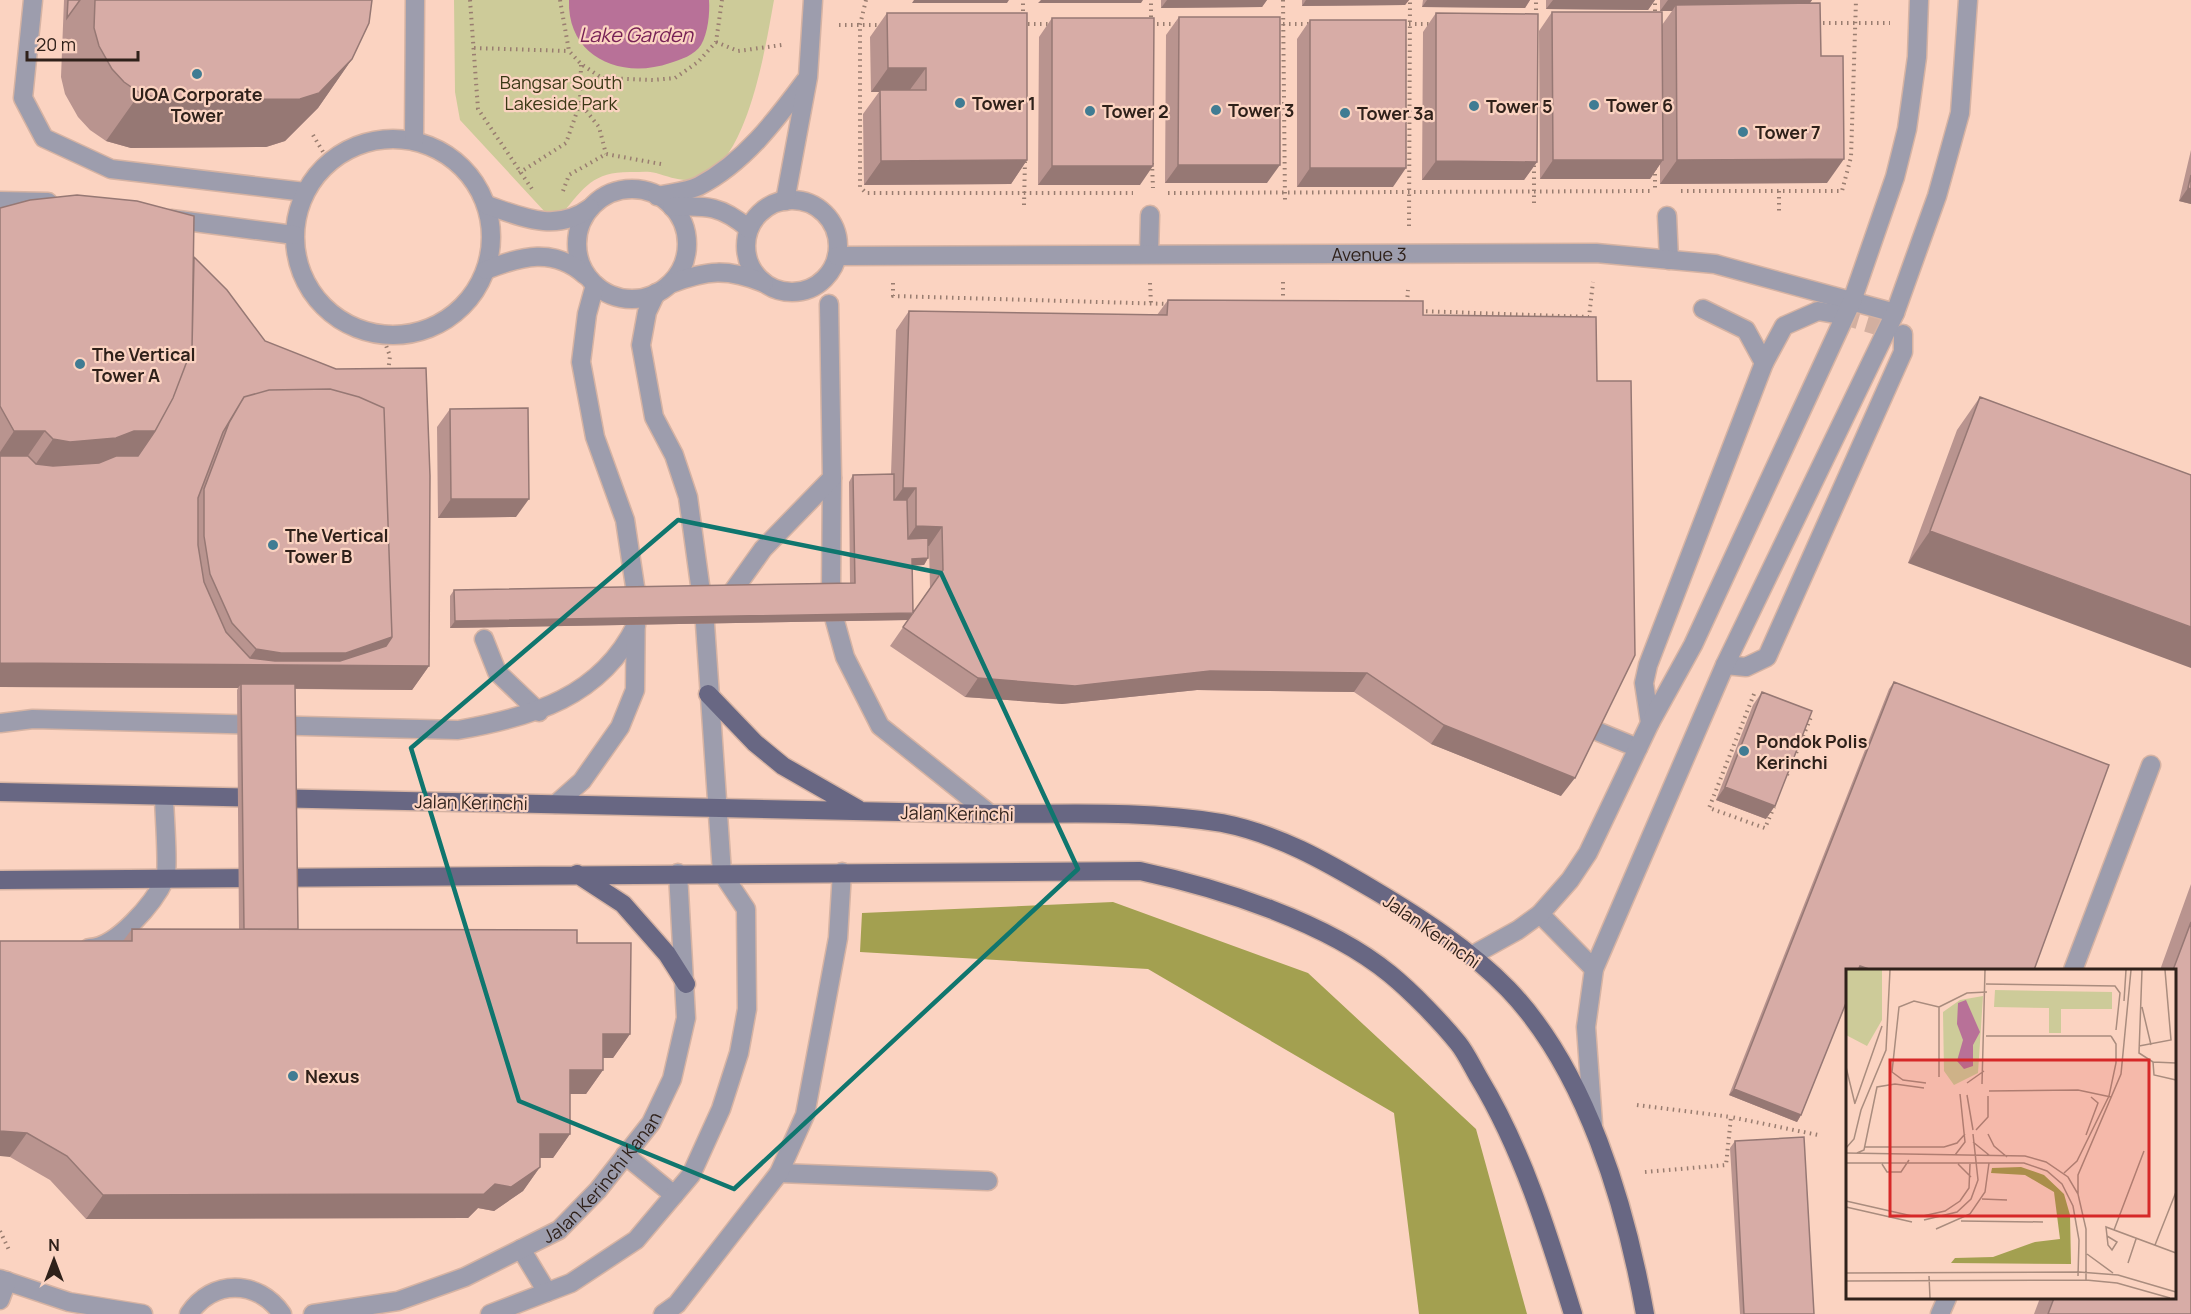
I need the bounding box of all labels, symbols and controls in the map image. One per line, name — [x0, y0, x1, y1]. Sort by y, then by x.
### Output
water label: Lake Garden — [579, 21, 694, 48]
scale bar — [27, 24, 138, 62]
text: 20 m — [36, 32, 76, 56]
marker: UOA Corporate Tower — [190, 67, 204, 81]
park label: Bangsar South Lakeside Park — [500, 70, 622, 115]
place label: UOA Corporate Tower — [131, 82, 263, 127]
place label: Tower 1 — [972, 91, 1036, 115]
place label: Tower 6 — [1606, 93, 1673, 117]
place label: Tower 5 — [1486, 94, 1553, 118]
marker: Tower 1 — [953, 96, 967, 110]
place label: Tower 3 — [1228, 98, 1294, 122]
marker: Tower 6 — [1587, 98, 1601, 112]
place label: Tower 2 — [1102, 99, 1169, 123]
marker: Tower 5 — [1467, 99, 1481, 113]
place label: Tower 3a — [1357, 101, 1434, 125]
marker: Tower 3 — [1209, 103, 1223, 117]
marker: Tower 2 — [1083, 104, 1097, 118]
marker: Tower 3a — [1338, 106, 1352, 120]
place label: Tower 7 — [1755, 120, 1821, 144]
marker: Tower 7 — [1736, 125, 1750, 139]
street label: Avenue 3 — [1331, 242, 1407, 266]
place label: The Vertical Tower A — [92, 342, 196, 387]
marker: The Vertical Tower A — [73, 357, 87, 371]
place label: The Vertical Tower B — [285, 523, 389, 568]
marker: The Vertical Tower B — [266, 538, 280, 552]
place label: Pondok Polis Kerinchi — [1756, 729, 1868, 774]
marker: Pondok Polis Kerinchi — [1737, 744, 1751, 758]
street label: Jalan Kerinchi — [414, 789, 528, 815]
street label: Jalan Kerinchi — [900, 800, 1014, 826]
street label: Jalan Kerinchi — [1379, 889, 1485, 973]
inset map — [1846, 969, 2176, 1299]
place label: Nexus — [305, 1064, 360, 1088]
marker: Nexus — [286, 1069, 300, 1083]
street label: Jalan Kerinchi Kanan — [539, 1108, 667, 1248]
north arrow — [24, 1230, 84, 1290]
text: N — [48, 1234, 60, 1256]

